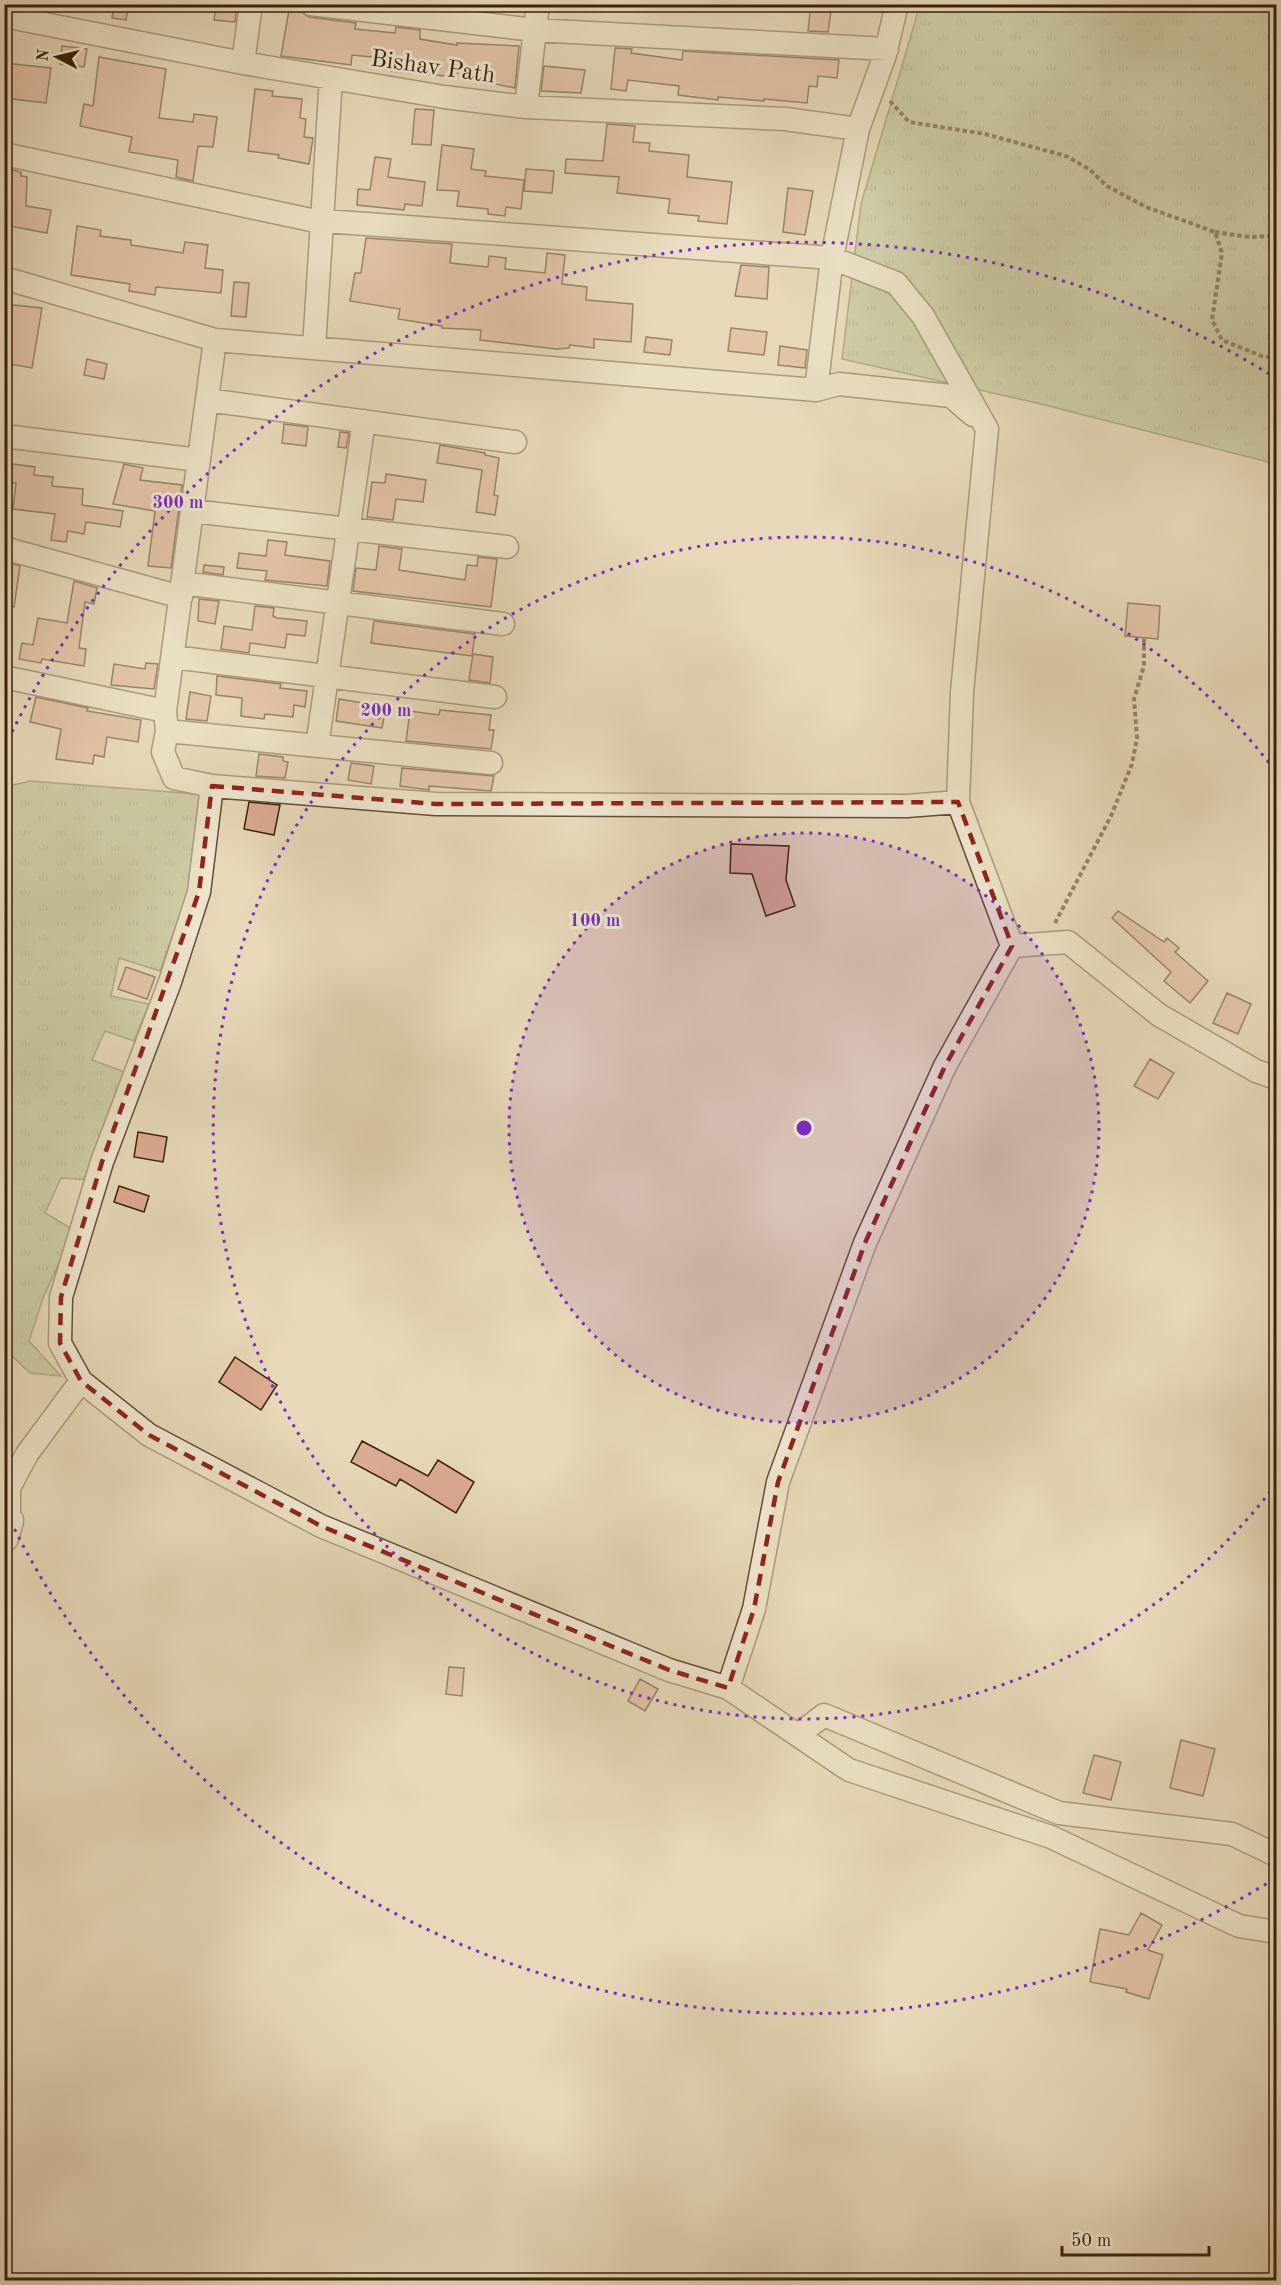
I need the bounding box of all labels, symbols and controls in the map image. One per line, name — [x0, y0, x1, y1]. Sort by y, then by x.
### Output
north arrow — [27, 27, 87, 87]
street label: Bishav Path — [369, 47, 497, 89]
text: N — [35, 48, 53, 62]
text: 300 m — [153, 494, 203, 512]
text: 200 m — [361, 702, 411, 720]
text: 100 m — [570, 912, 620, 930]
centre of rings — [794, 1118, 814, 1138]
scale bar — [1062, 2219, 1209, 2257]
text: 50 m — [1071, 2232, 1111, 2250]

